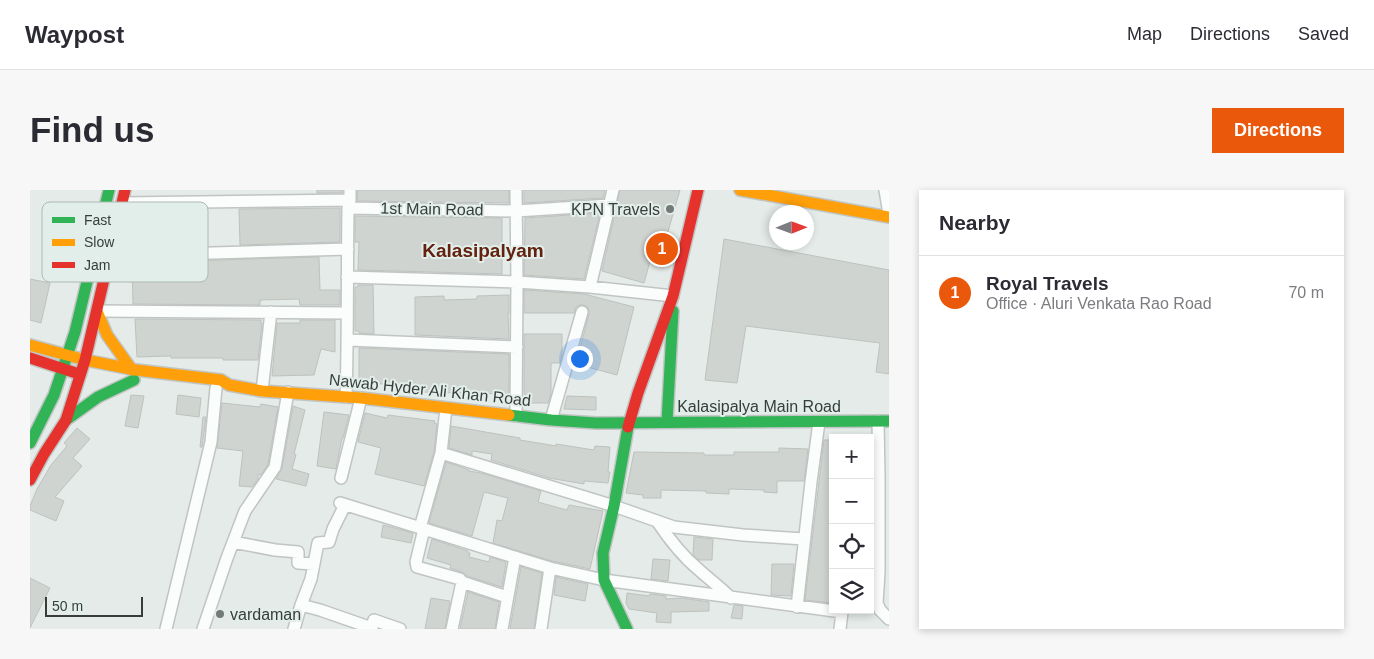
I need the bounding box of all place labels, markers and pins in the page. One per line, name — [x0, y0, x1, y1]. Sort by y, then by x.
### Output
place label: KPN Travels — [571, 201, 660, 218]
marker: KPN Travels — [664, 203, 676, 215]
pin: 1 — [646, 230, 678, 268]
place label: vardaman — [230, 606, 301, 623]
marker: vardaman — [214, 608, 226, 620]

